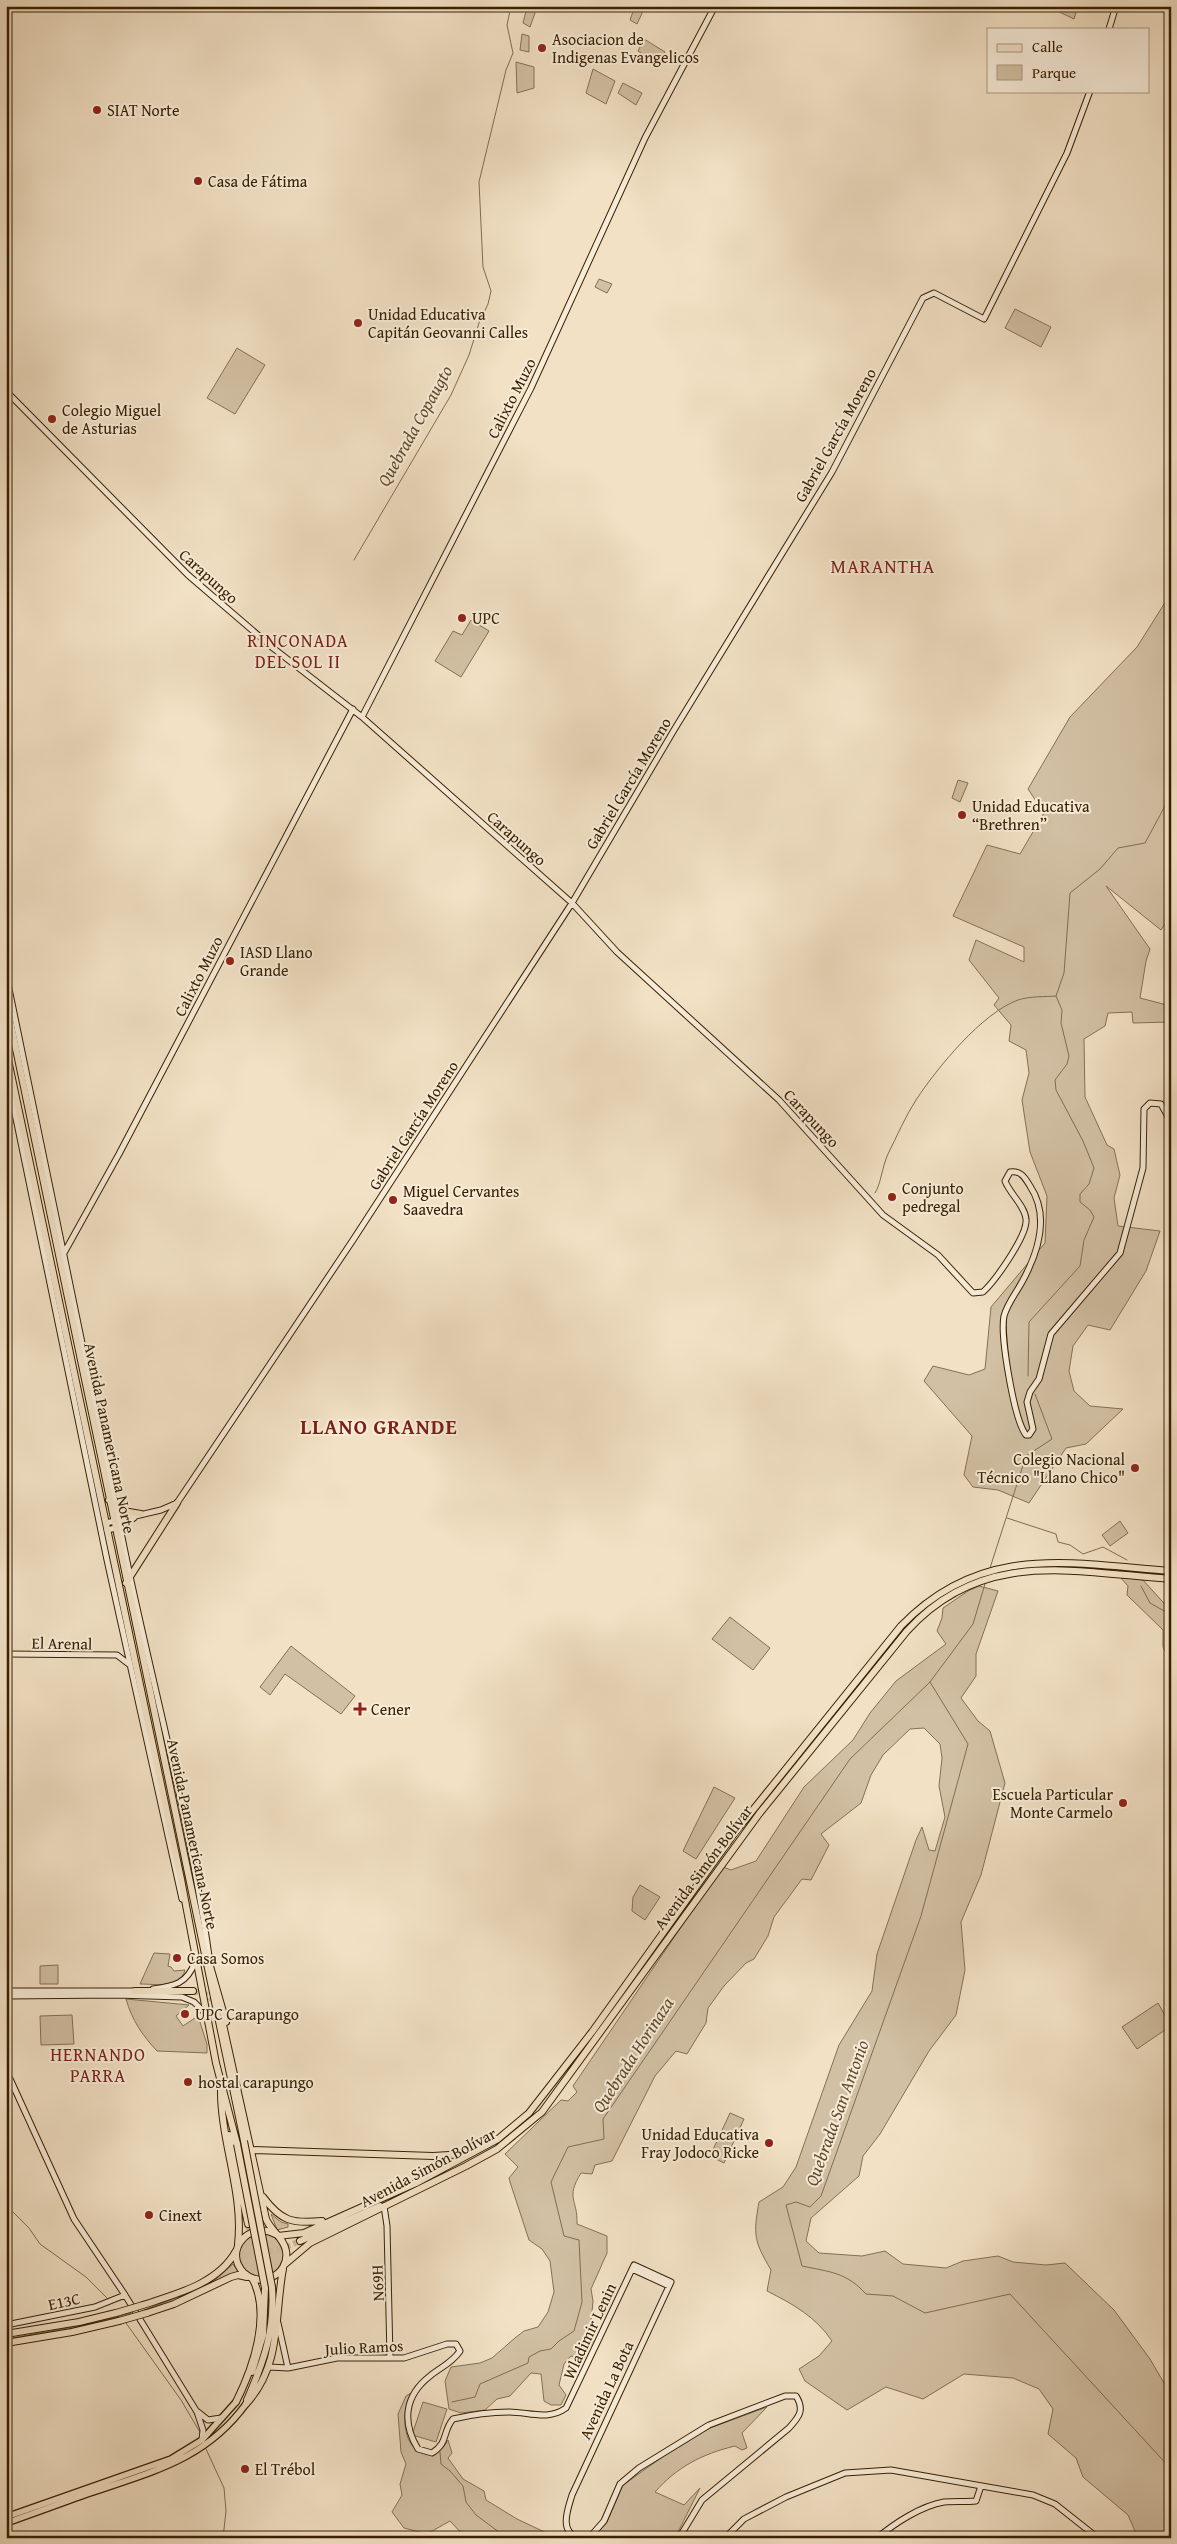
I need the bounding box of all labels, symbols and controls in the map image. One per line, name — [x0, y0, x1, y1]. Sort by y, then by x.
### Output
place label: Asociacion de Indigenas Evangelicos — [552, 27, 699, 69]
legend — [987, 28, 1150, 92]
text: Calle — [1032, 36, 1063, 57]
marker: Asociacion de Indigenas Evangelicos — [536, 42, 548, 54]
text: Parque — [1032, 62, 1076, 83]
place label: SIAT Norte — [107, 98, 180, 122]
marker: SIAT Norte — [91, 104, 103, 116]
place label: Casa de Fátima — [208, 169, 308, 193]
marker: Casa de Fátima — [192, 175, 204, 187]
place label: Unidad Educativa Capitán Geovanni Calles — [368, 302, 528, 344]
marker: Unidad Educativa Capitán Geovanni Calles — [352, 317, 364, 329]
street label: Calixto Muzo — [480, 353, 542, 443]
water label: Quebrada Copaugto — [370, 360, 459, 491]
street label: Gabriel García Moreno — [788, 364, 882, 506]
place label: Colegio Miguel de Asturias — [62, 398, 162, 440]
marker: Colegio Miguel de Asturias — [46, 413, 58, 425]
street label: Carapungo — [174, 543, 244, 609]
district label: MARANTHA — [831, 552, 935, 580]
place label: UPC — [472, 606, 500, 630]
marker: UPC — [456, 612, 468, 624]
district label: RINCONADA DEL SOL II — [247, 627, 349, 675]
street label: Gabriel García Moreno — [579, 712, 677, 854]
place label: Unidad Educativa “Brethren” — [972, 794, 1090, 836]
street label: Carapungo — [482, 805, 552, 871]
marker: Unidad Educativa “Brethren” — [956, 809, 968, 821]
street label: Calixto Muzo — [167, 931, 229, 1021]
place label: IASD Llano Grande — [240, 940, 313, 982]
marker: IASD Llano Grande — [224, 955, 236, 967]
street label: Gabriel García Moreno — [362, 1055, 464, 1195]
street label: Carapungo — [778, 1083, 846, 1153]
place label: Conjunto pedregal — [902, 1176, 964, 1218]
place label: Miguel Cervantes Saavedra — [403, 1179, 519, 1221]
marker: Conjunto pedregal — [886, 1191, 898, 1203]
marker: Miguel Cervantes Saavedra — [387, 1194, 399, 1206]
street label: Avenida Panamericana Norte — [78, 1340, 142, 1536]
district label: LLANO GRANDE — [300, 1411, 458, 1442]
place label: Colegio Nacional Técnico "Llano Chico" — [977, 1447, 1126, 1489]
marker: Colegio Nacional Técnico "Llano Chico" — [1129, 1462, 1141, 1474]
street label: El Arenal — [31, 1630, 93, 1656]
place label: Cener — [371, 1697, 411, 1721]
marker: Cener — [353, 1702, 367, 1716]
street label: Avenida Panamericana Norte — [161, 1736, 225, 1932]
place label: Escuela Particular Monte Carmelo — [992, 1782, 1113, 1824]
marker: Escuela Particular Monte Carmelo — [1117, 1797, 1129, 1809]
street label: Avenida Simón Bolívar — [648, 1799, 758, 1935]
place label: Casa Somos — [187, 1946, 264, 1970]
marker: Casa Somos — [171, 1952, 183, 1964]
water label: Quebrada Horinaza — [585, 1991, 680, 2118]
place label: UPC Carapungo — [195, 2002, 299, 2026]
marker: UPC Carapungo — [179, 2008, 191, 2020]
water label: Quebrada San Antonio — [798, 2036, 876, 2190]
district label: HERNANDO PARRA — [50, 2041, 146, 2089]
place label: hostal carapungo — [198, 2070, 314, 2094]
marker: hostal carapungo — [182, 2076, 194, 2088]
street label: Avenida Simón Bolívar — [356, 2121, 501, 2213]
place label: Unidad Educativa Fray Jodoco Ricke — [641, 2122, 759, 2164]
marker: Unidad Educativa Fray Jodoco Ricke — [763, 2137, 775, 2149]
place label: Cinext — [159, 2203, 203, 2227]
marker: Cinext — [143, 2209, 155, 2221]
street label: N69H — [364, 2264, 390, 2302]
street label: Wladimir Lenin — [556, 2279, 622, 2383]
street label: E13C — [46, 2286, 83, 2316]
street label: Julio Ramos — [322, 2333, 404, 2361]
street label: Avenida La Bota — [573, 2336, 640, 2443]
place label: El Trébol — [255, 2457, 316, 2481]
marker: El Trébol — [239, 2463, 251, 2475]

